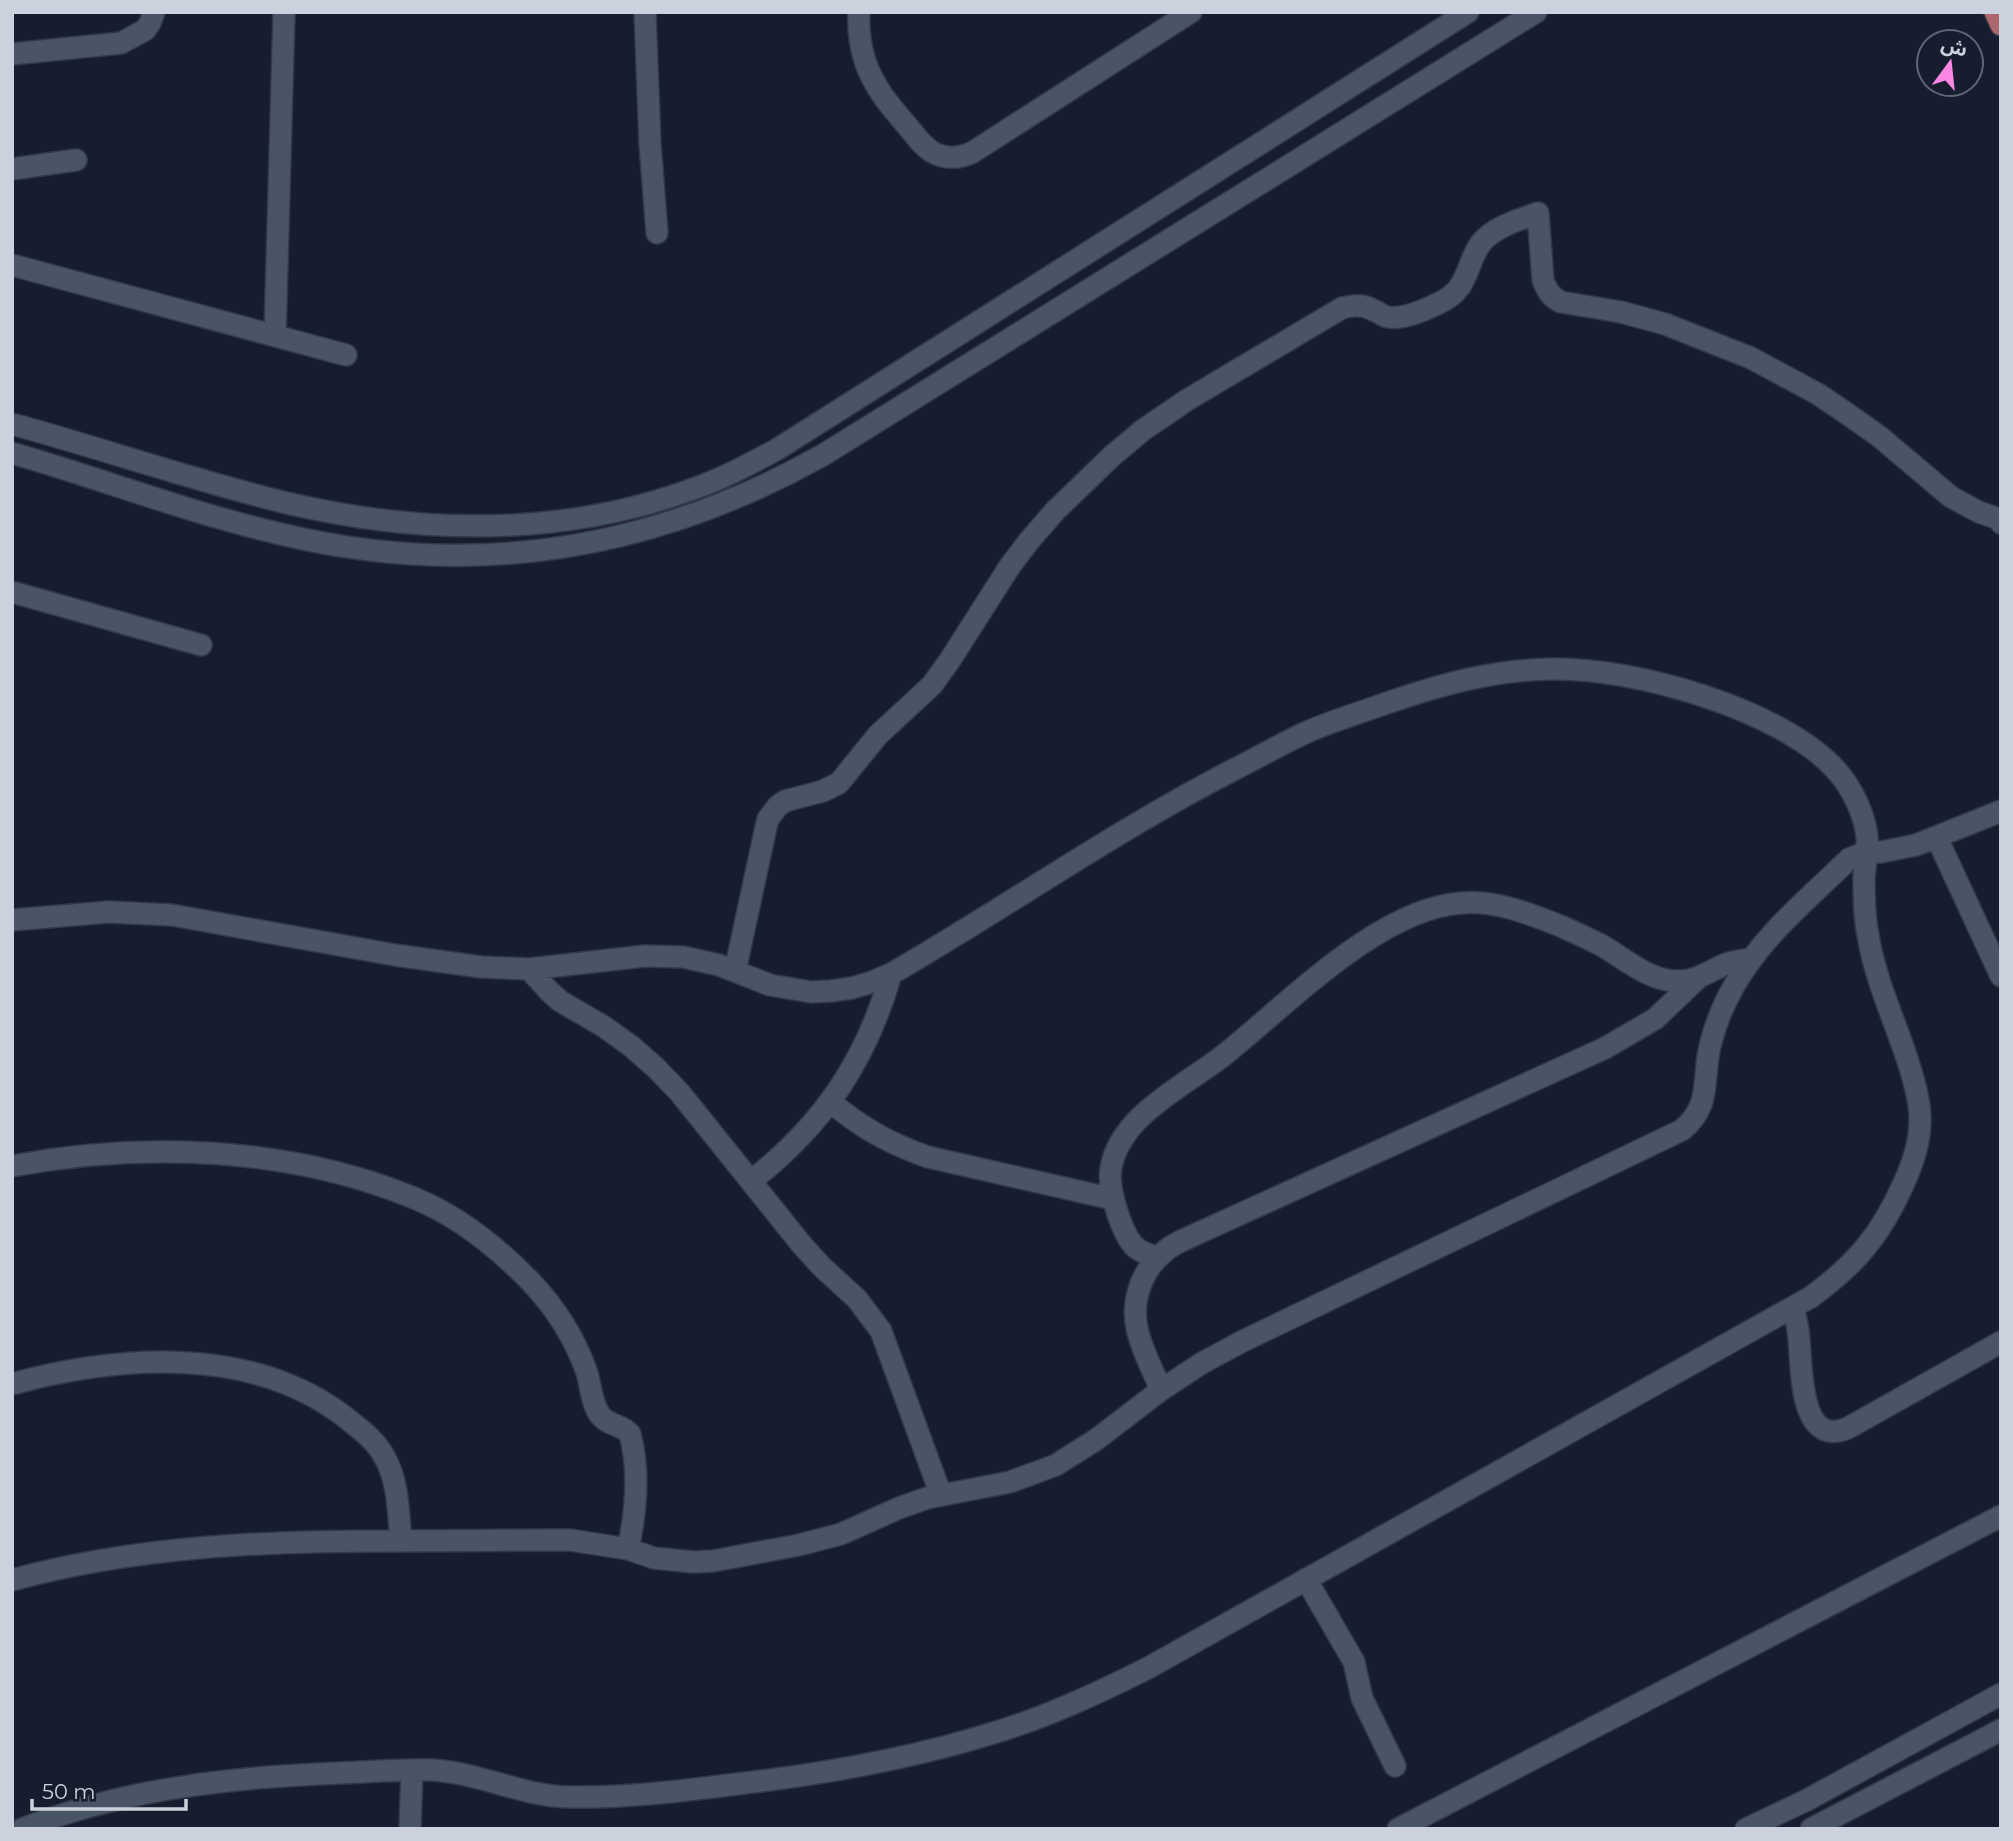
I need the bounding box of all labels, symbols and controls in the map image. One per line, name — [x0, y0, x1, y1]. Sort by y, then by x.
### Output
north arrow — [1915, 28, 1985, 98]
text: ش — [1939, 33, 1970, 62]
scale bar — [32, 1768, 186, 1812]
text: 50 m — [42, 1779, 96, 1804]

